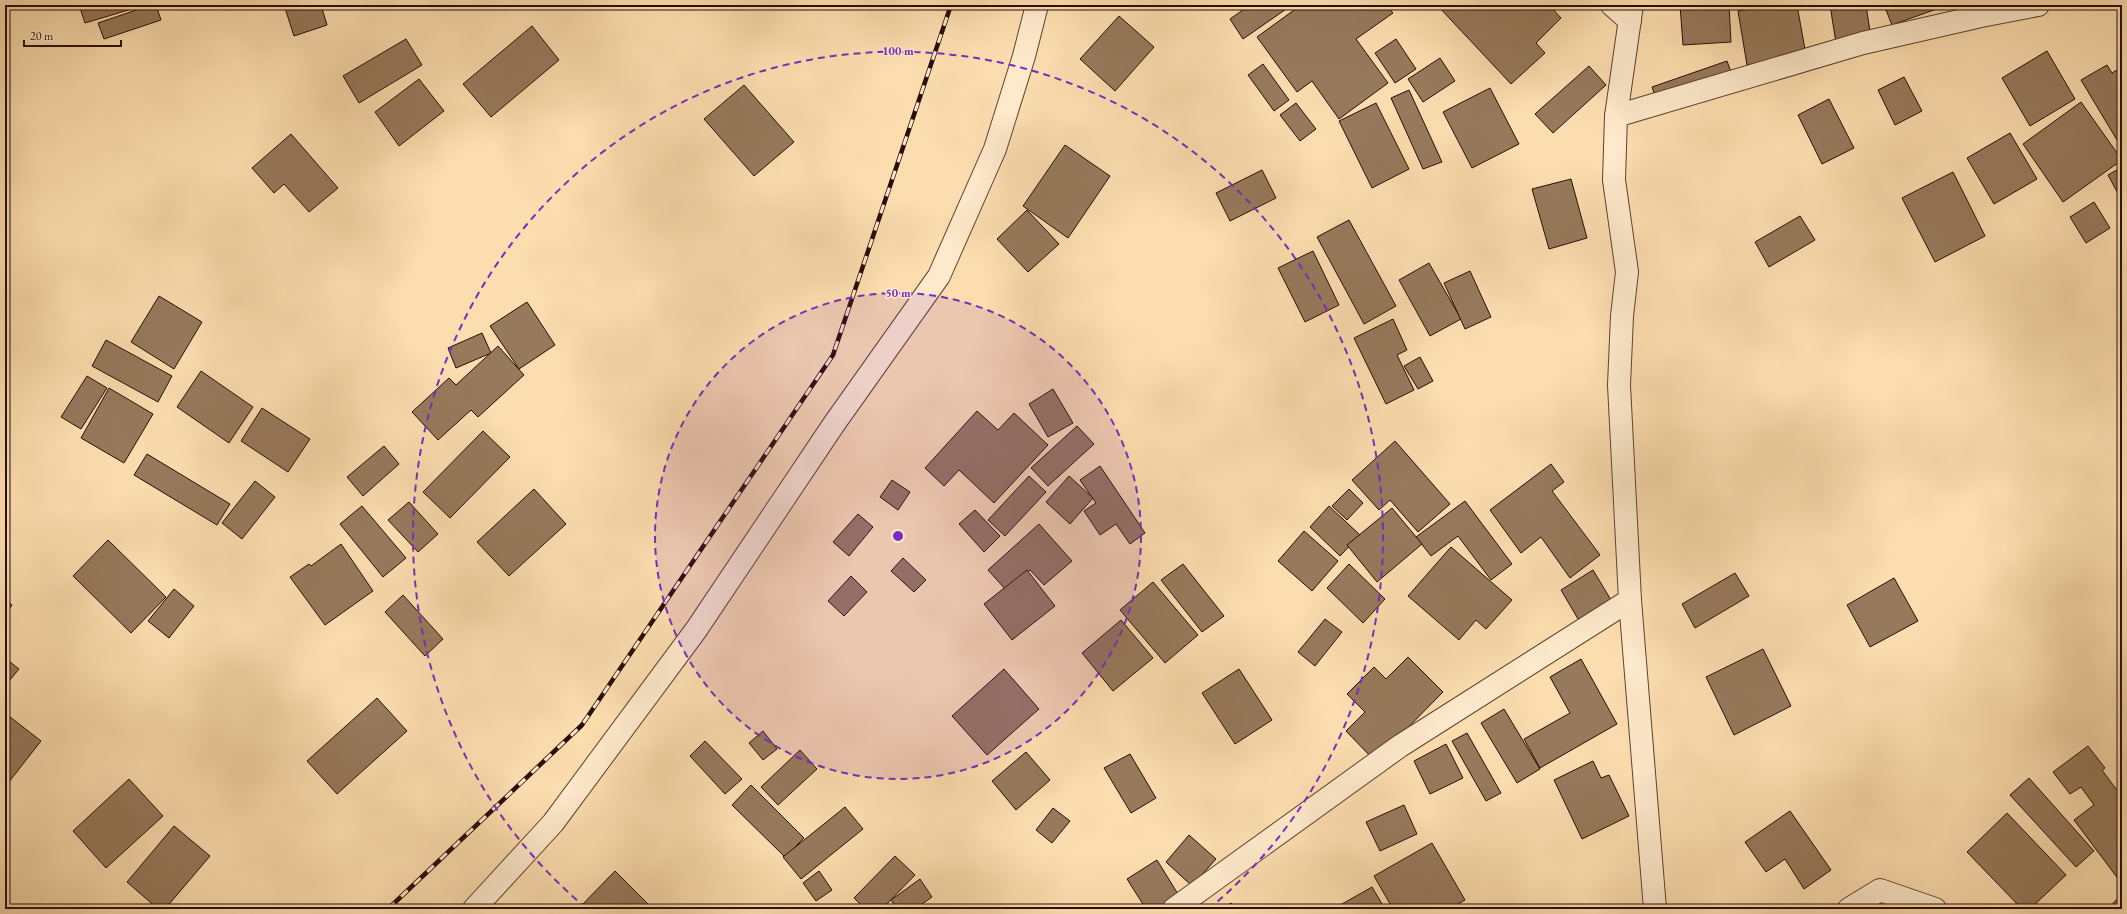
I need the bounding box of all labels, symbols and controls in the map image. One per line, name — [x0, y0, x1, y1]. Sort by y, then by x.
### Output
scale bar — [24, 22, 121, 48]
text: 20 m — [30, 28, 54, 44]
text: 100 m — [882, 43, 914, 59]
text: 50 m — [885, 285, 911, 301]
centre of rings — [891, 529, 905, 543]

